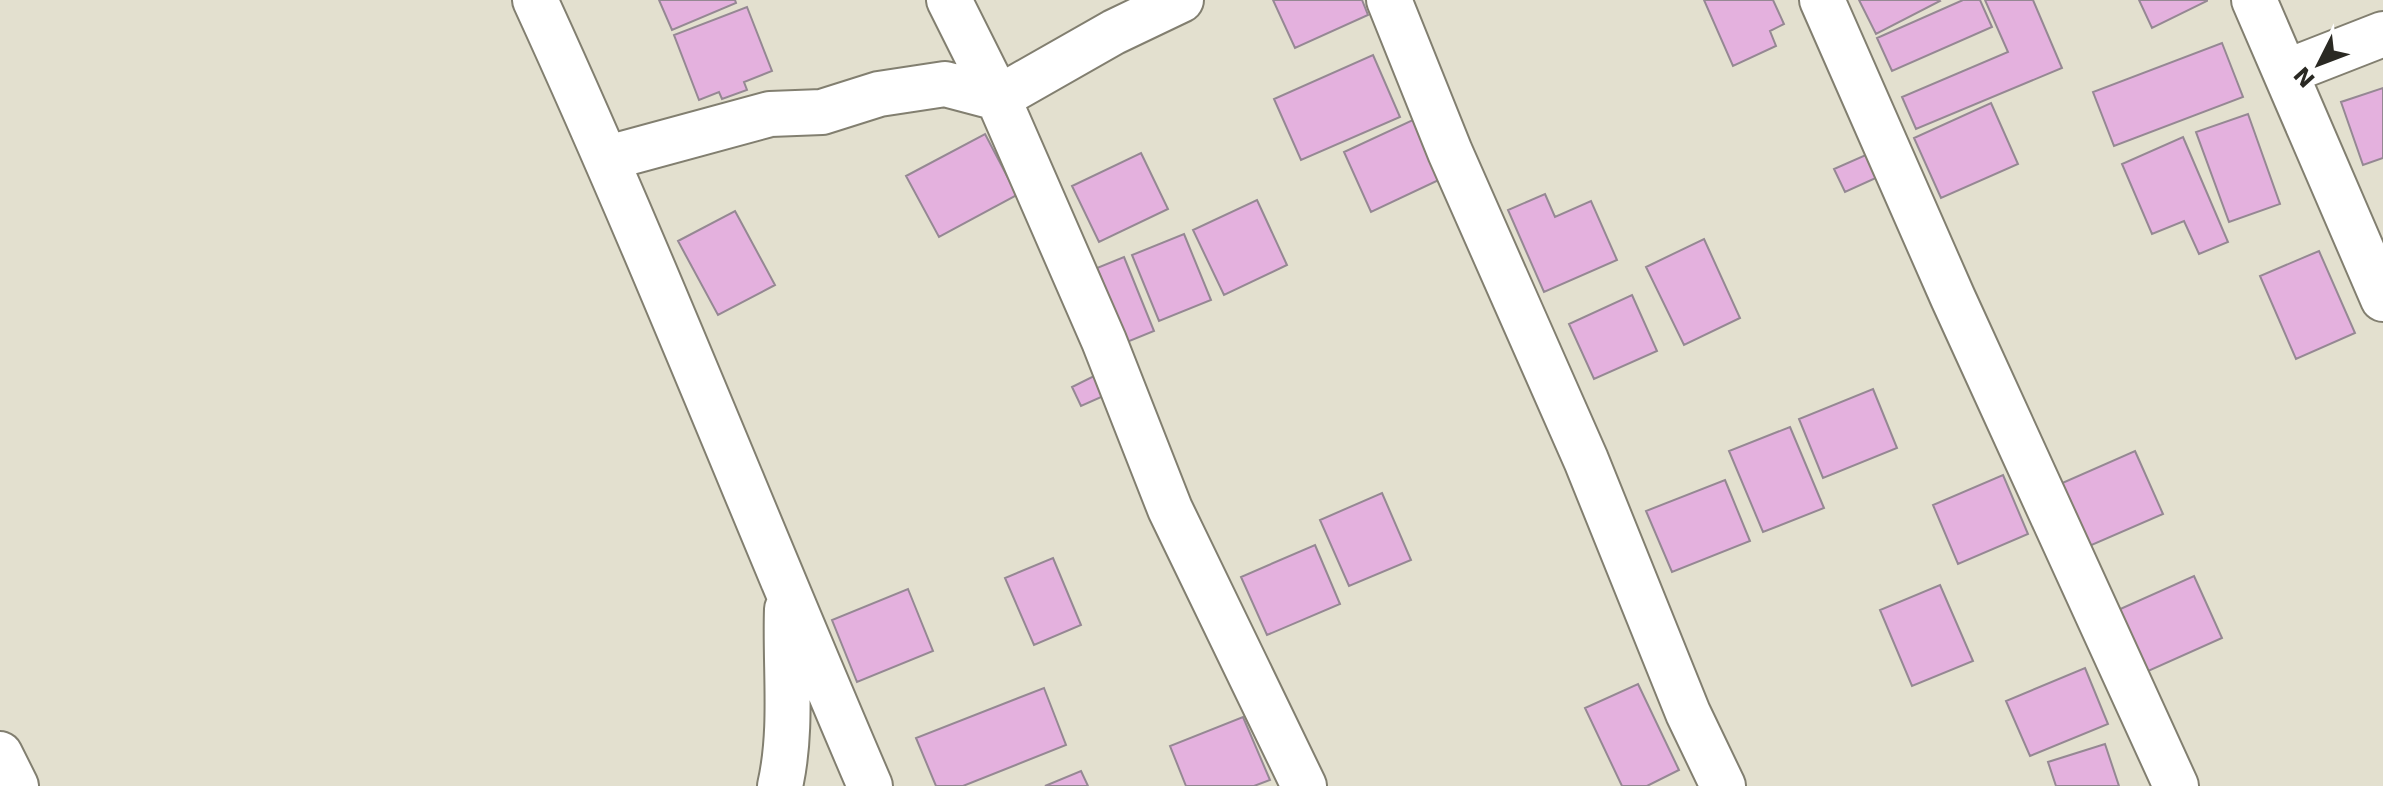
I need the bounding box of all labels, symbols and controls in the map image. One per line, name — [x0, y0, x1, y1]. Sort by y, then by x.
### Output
north arrow — [2279, 24, 2359, 104]
text: N — [2289, 62, 2320, 92]

